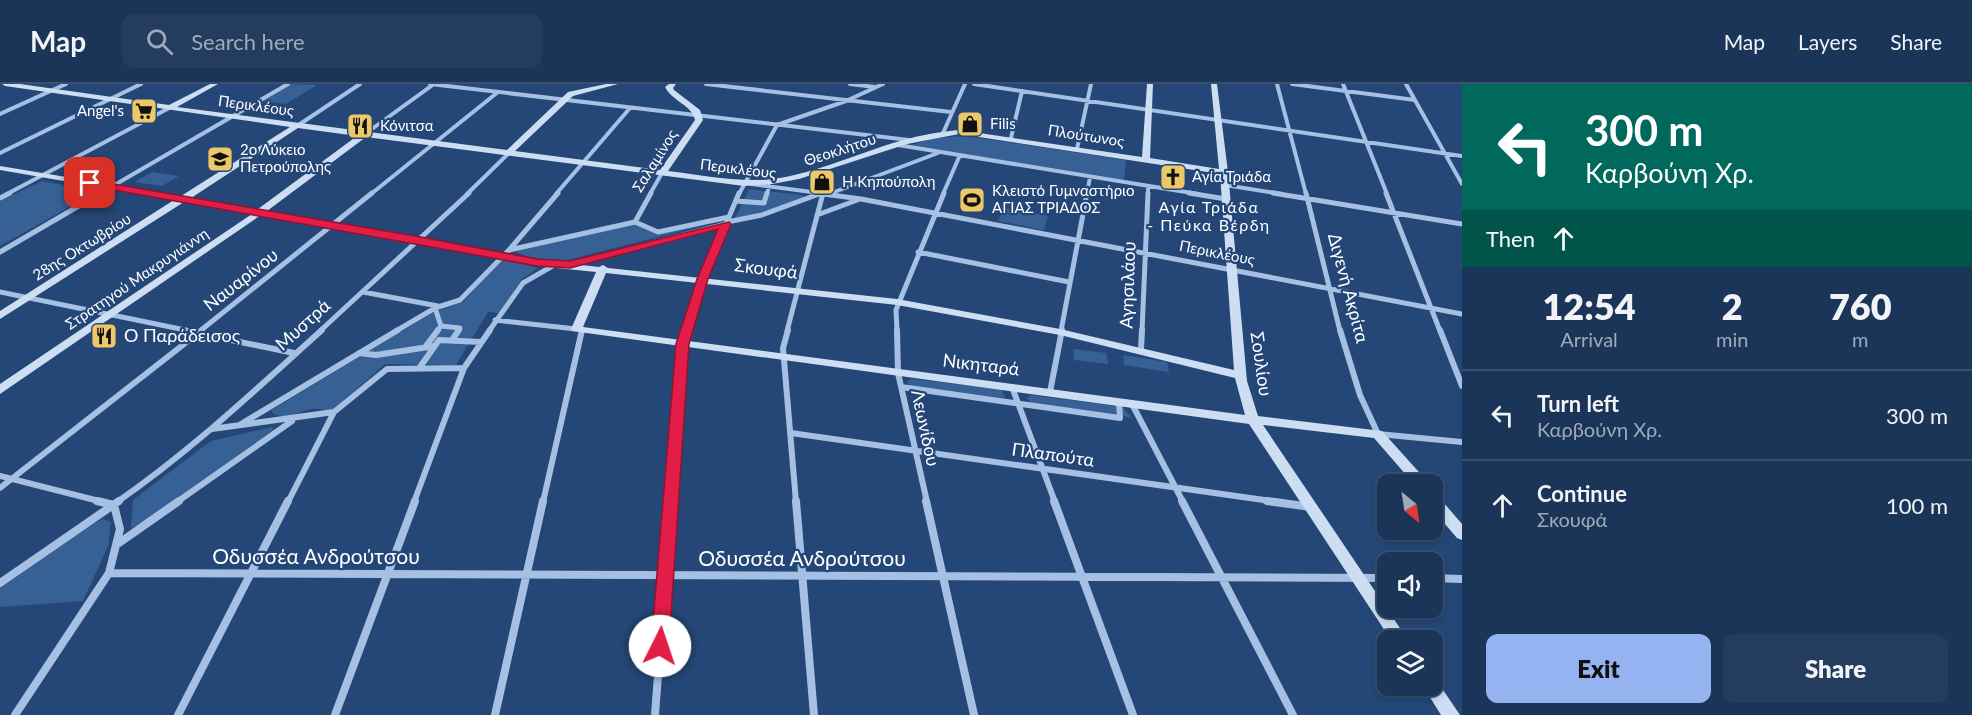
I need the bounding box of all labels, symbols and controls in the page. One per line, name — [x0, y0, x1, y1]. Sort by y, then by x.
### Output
search box — [122, 14, 542, 68]
text: Map — [30, 24, 86, 58]
icon: search — [143, 25, 176, 58]
text: Search here — [191, 28, 305, 55]
text: Map — [1724, 29, 1765, 54]
text: Layers — [1798, 29, 1857, 54]
text: Share — [1890, 29, 1942, 54]
street label: Περικλέους — [217, 91, 295, 119]
supermarket icon: Angel's — [129, 96, 159, 126]
place label: Angel's — [77, 101, 124, 119]
text: 300 m — [1585, 105, 1703, 155]
icon: left — [1486, 108, 1564, 186]
shop icon: Filis — [955, 109, 985, 139]
restaurant icon: Κόνιτσα — [345, 111, 375, 141]
place label: Filis — [990, 114, 1016, 132]
place label: Κόνιτσα — [380, 116, 434, 134]
street label: Πλούτωνος — [1047, 120, 1126, 150]
street label: Σαλαμίνος — [628, 126, 680, 195]
street label: Θεοκλήτου — [801, 129, 878, 169]
place label: 2ο Λύκειο Πετρούπολης — [240, 140, 331, 175]
school or university icon: 2ο Λύκειο Πετρούπολης — [205, 144, 235, 174]
street label: Περικλέους — [699, 154, 777, 182]
text: Καρβούνη Χρ. — [1585, 156, 1754, 189]
pin — [64, 157, 115, 208]
church icon: Αγία Τριάδα — [1158, 162, 1188, 192]
icon: arrive — [73, 166, 106, 199]
shop icon: Η Κηπούπολη — [807, 167, 837, 197]
place label: Αγία Τριάδα — [1192, 167, 1271, 185]
place label: Η Κηπούπολη — [842, 172, 936, 190]
place label: Κλειστό Γυμναστήριο ΑΓΙΑΣ ΤΡΙΑΔΟΣ — [992, 181, 1134, 216]
sports icon: Κλειστό Γυμναστήριο ΑΓΙΑΣ ΤΡΙΑΔΟΣ — [957, 185, 987, 215]
district label: Αγία Τριάδα - Πεύκα Βέρδη — [1147, 197, 1271, 234]
street label: 28ης Οκτωβρίου — [29, 209, 134, 284]
icon: ahead — [1547, 222, 1580, 255]
street label: Στρατηγού Μακρυγιάννη — [61, 224, 211, 333]
text: Then — [1486, 225, 1535, 252]
street label: Διγενή Ακρίτα — [1324, 230, 1374, 345]
street label: Περικλέους — [1178, 236, 1256, 268]
street label: Αγησιλάου — [1114, 241, 1140, 329]
street label: Ναυαρίνου — [199, 243, 282, 315]
street label: Σκουφά — [733, 253, 799, 283]
text: 12:54 — [1542, 284, 1636, 328]
text: 2 — [1722, 284, 1743, 328]
text: 760 — [1829, 284, 1892, 328]
street label: Μυστρά — [270, 294, 335, 355]
restaurant icon: Ο Παράδεισος — [89, 321, 119, 351]
place label: Ο Παράδεισος — [124, 324, 241, 346]
text: Arrival — [1560, 327, 1618, 351]
text: min — [1716, 327, 1748, 351]
text: m — [1852, 327, 1868, 351]
street label: Σουλίου — [1247, 330, 1277, 397]
street label: Νικηταρά — [941, 348, 1021, 380]
street label: Λεωνίδου — [907, 387, 945, 468]
text: Turn left — [1537, 390, 1619, 417]
icon: left — [1486, 399, 1519, 432]
text: 300 m — [1886, 402, 1948, 429]
text: Καρβούνη Χρ. — [1537, 417, 1662, 441]
street label: Πλαπούτα — [1010, 437, 1096, 471]
north arrow — [1377, 474, 1443, 540]
map controls — [1377, 474, 1443, 696]
text: Continue — [1537, 480, 1627, 507]
icon: ahead — [1486, 489, 1519, 522]
text: 100 m — [1886, 492, 1948, 519]
text: Σκουφά — [1537, 507, 1607, 531]
street label: Οδυσσέα Ανδρούτσου — [212, 543, 420, 568]
street label: Οδυσσέα Ανδρούτσου — [698, 545, 906, 570]
button: sound — [1377, 552, 1443, 618]
position arrow — [628, 614, 692, 678]
button: layers — [1377, 630, 1443, 696]
button: Exit — [1486, 634, 1711, 703]
button: Share — [1723, 634, 1948, 703]

